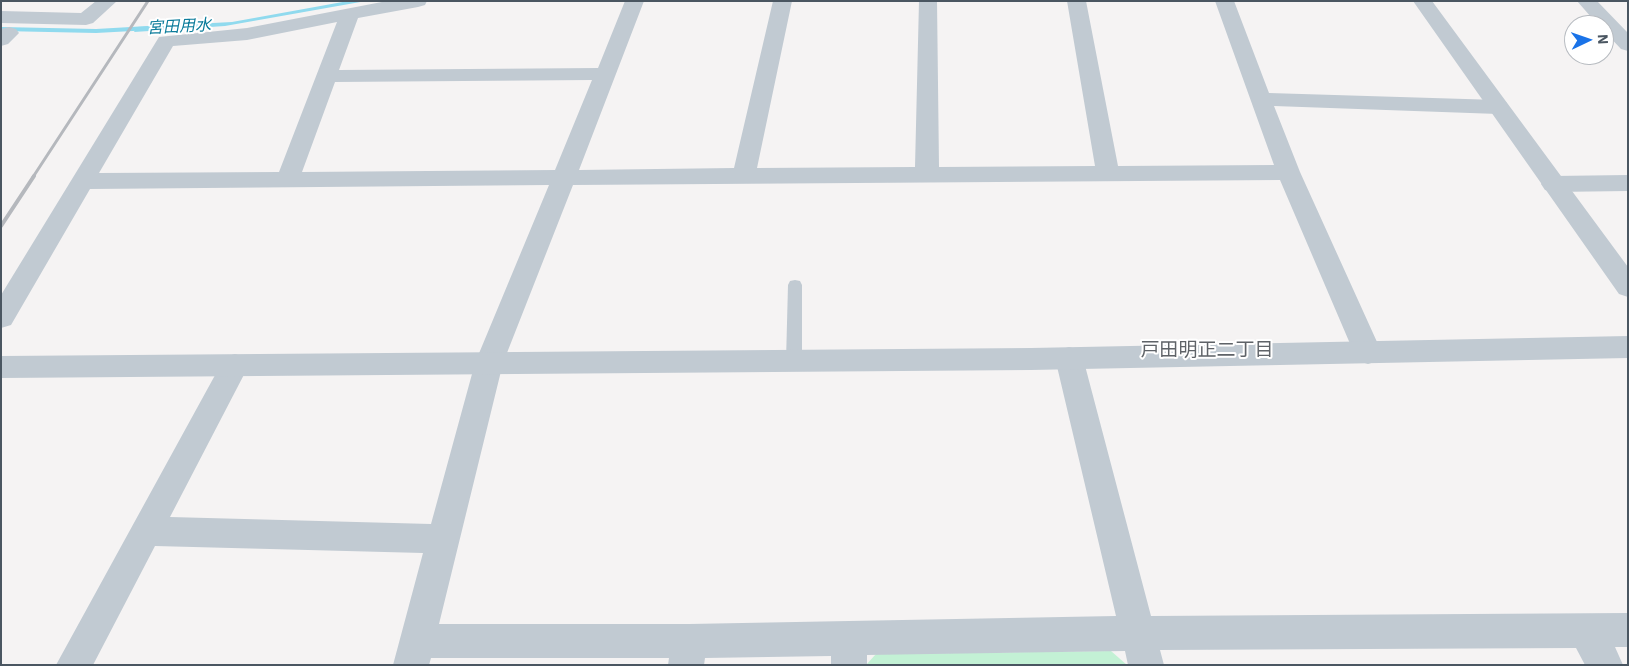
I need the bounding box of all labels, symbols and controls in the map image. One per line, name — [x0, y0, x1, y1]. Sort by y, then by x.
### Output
north arrow — [1564, 15, 1614, 65]
water label: 宮田用水 — [147, 16, 211, 38]
text: N — [1594, 34, 1612, 45]
district label: 戸田明正二丁目 — [1141, 340, 1273, 362]

